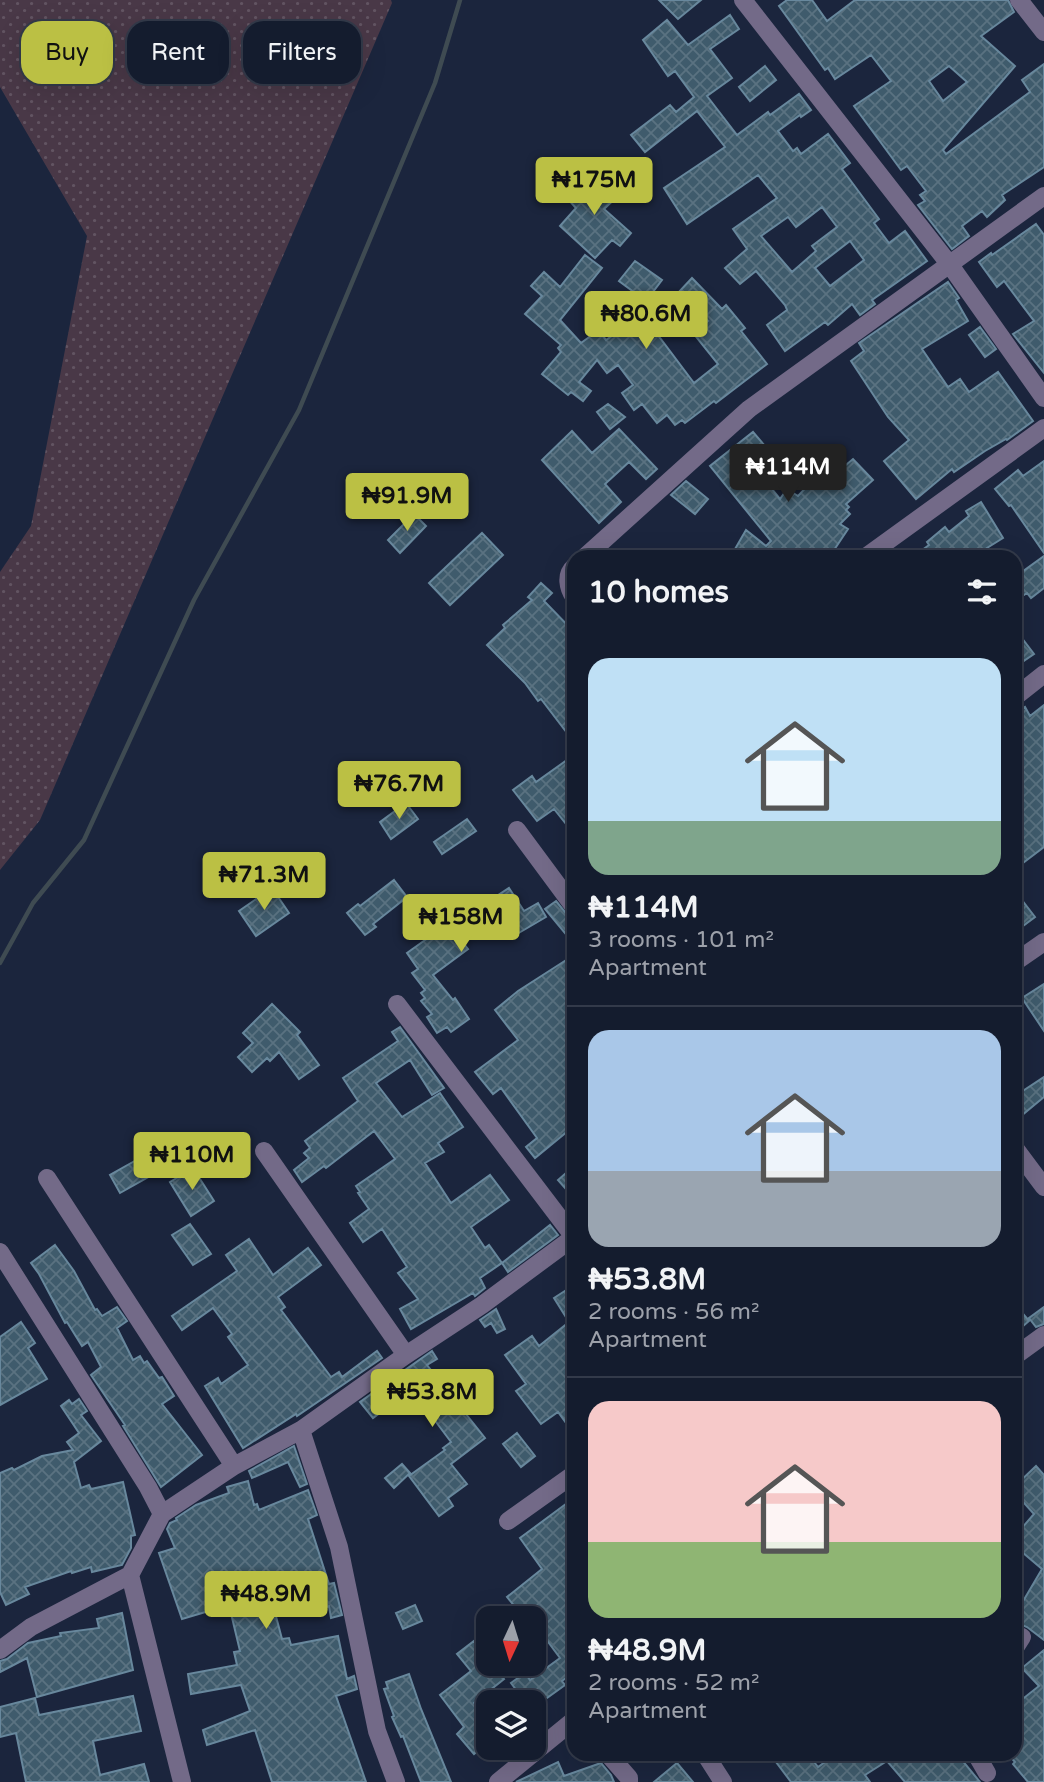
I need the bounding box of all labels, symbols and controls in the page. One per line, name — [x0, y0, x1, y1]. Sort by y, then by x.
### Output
chip: Buy — [21, 21, 113, 84]
chip: Rent — [127, 21, 229, 84]
chip: Filters — [243, 21, 361, 84]
pin: ₦175M — [545, 158, 643, 217]
text: ₦175M — [552, 166, 636, 194]
pin: ₦80.6M — [589, 292, 703, 351]
text: ₦80.6M — [601, 300, 691, 328]
pin: ₦114M — [739, 444, 837, 504]
text: ₦114M — [746, 453, 830, 481]
pin: ₦91.9M — [350, 474, 464, 533]
text: ₦91.9M — [362, 482, 452, 510]
icon: filters — [963, 573, 1001, 611]
text: 10 homes — [588, 574, 729, 611]
icon: home — [732, 703, 858, 829]
pin: ₦76.7M — [342, 762, 456, 821]
text: ₦76.7M — [354, 770, 444, 798]
pin: ₦71.3M — [207, 852, 321, 912]
text: ₦71.3M — [219, 861, 309, 889]
text: ₦114M — [588, 889, 699, 926]
pin: ₦158M — [412, 894, 510, 954]
text: ₦158M — [419, 903, 503, 931]
text: 3 rooms · 101 m² — [588, 926, 774, 954]
text: Apartment — [588, 954, 707, 982]
icon: home — [732, 1075, 858, 1201]
pin: ₦110M — [143, 1132, 241, 1192]
text: ₦110M — [150, 1141, 234, 1169]
text: ₦53.8M — [588, 1261, 706, 1298]
text: 2 rooms · 56 m² — [588, 1298, 759, 1326]
text: Apartment — [588, 1326, 707, 1354]
pin: ₦53.8M — [375, 1370, 489, 1429]
text: ₦53.8M — [387, 1378, 477, 1406]
icon: home — [732, 1446, 858, 1572]
pin: ₦48.9M — [209, 1572, 323, 1631]
text: ₦48.9M — [221, 1580, 311, 1608]
north arrow — [476, 1606, 546, 1676]
map controls — [476, 1606, 546, 1760]
text: ₦48.9M — [588, 1632, 706, 1669]
text: 2 rooms · 52 m² — [588, 1669, 759, 1697]
button: layers — [476, 1690, 546, 1760]
text: Apartment — [588, 1697, 707, 1725]

